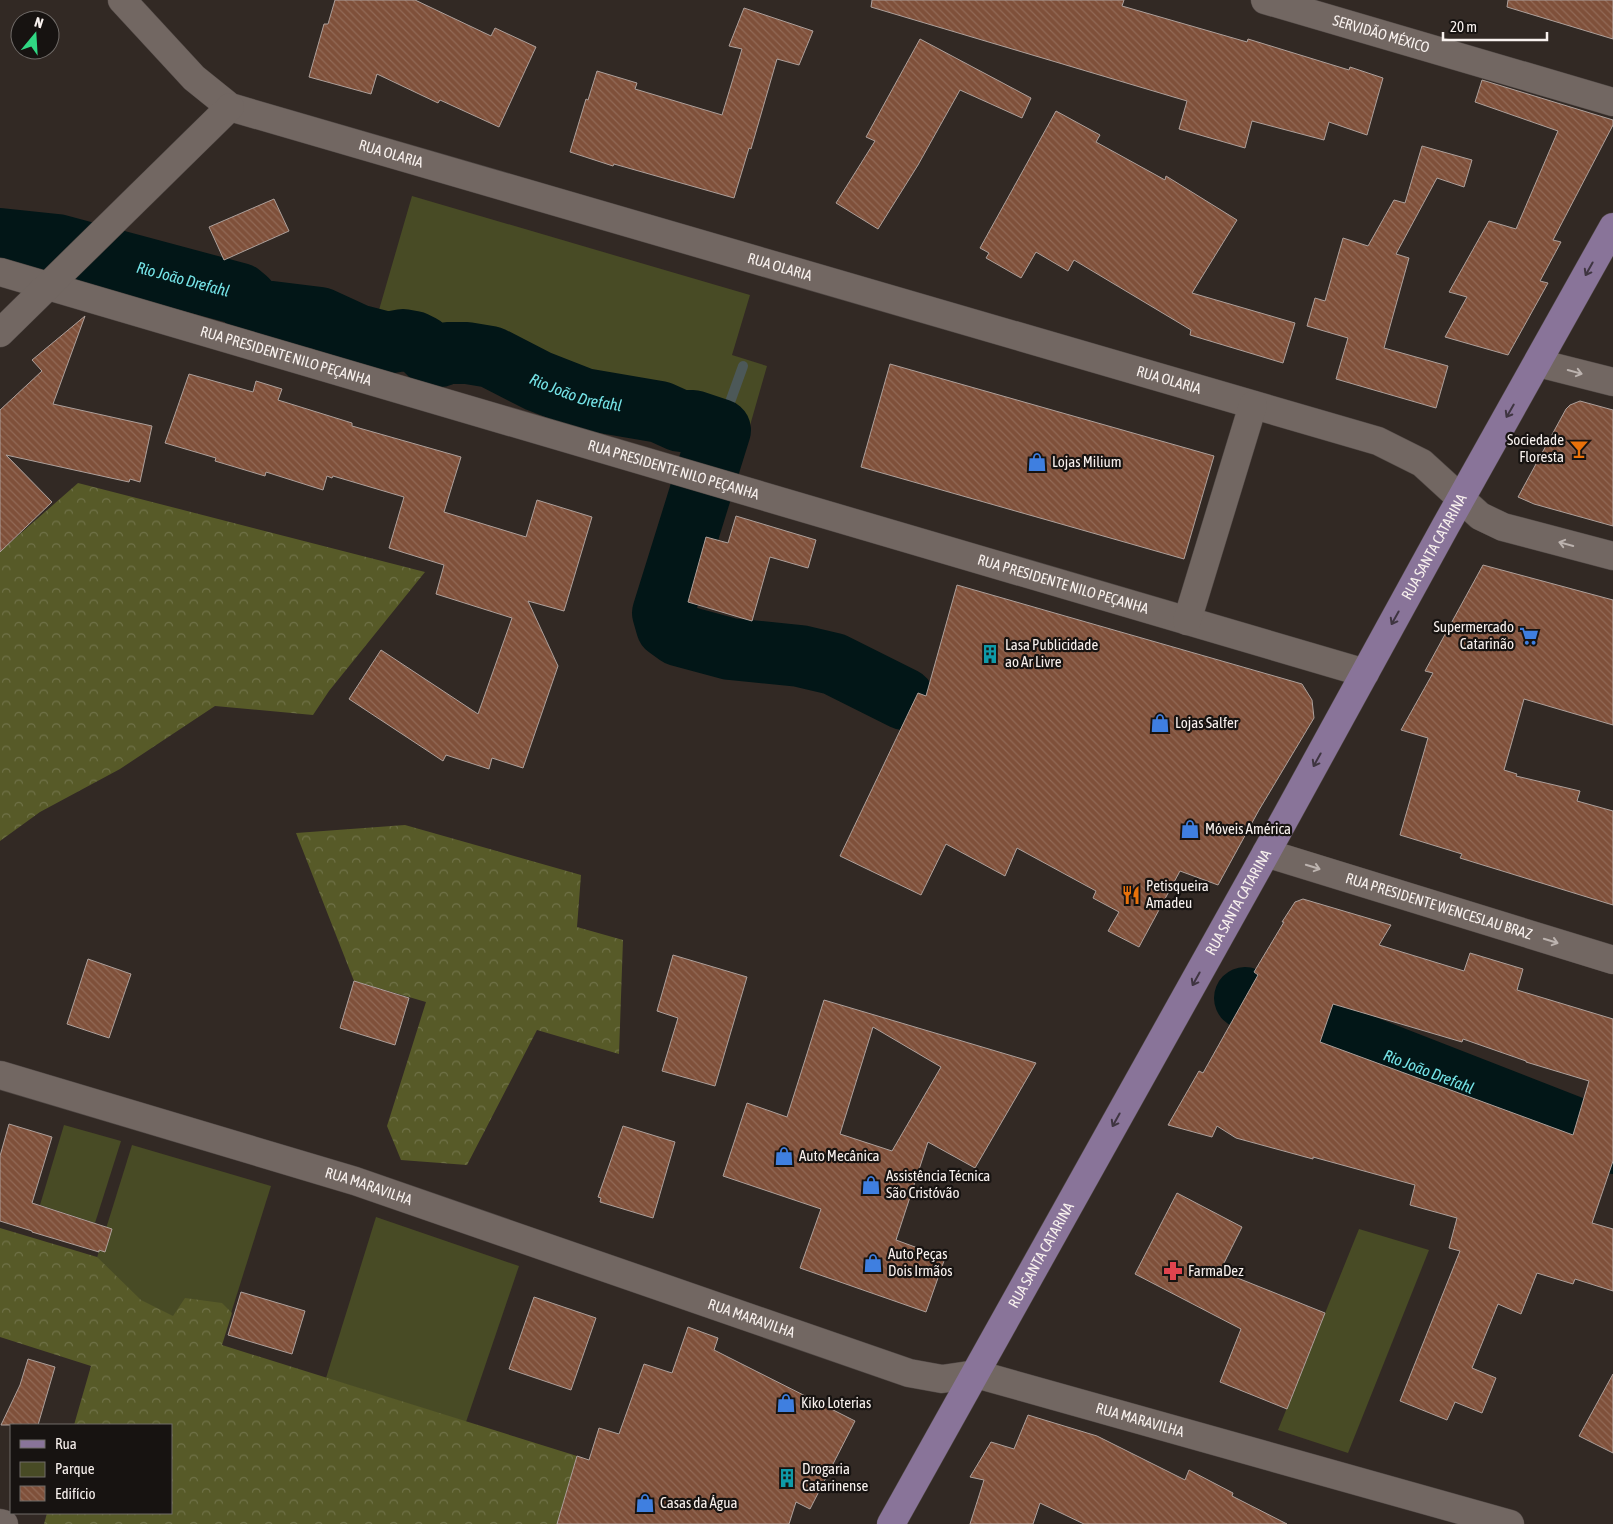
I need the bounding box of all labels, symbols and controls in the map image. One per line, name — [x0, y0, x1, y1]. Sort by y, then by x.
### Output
north arrow — [10, 10, 60, 60]
scale bar — [1443, 10, 1547, 42]
street label: SERVIDÃO MÉXICO — [1331, 11, 1432, 56]
text: N — [33, 14, 45, 32]
text: 20 m — [1450, 18, 1477, 35]
street label: RUA OLARIA — [357, 136, 426, 171]
street label: RUA OLARIA — [746, 249, 815, 284]
water label: Rio João Drefahl — [135, 258, 232, 300]
one-way arrow — [1584, 262, 1594, 276]
street label: RUA PRESIDENTE NILO PEÇANHA — [198, 322, 374, 389]
street label: RUA OLARIA — [1135, 362, 1204, 397]
one-way arrow — [1567, 368, 1583, 377]
water label: Rio João Drefahl — [527, 369, 623, 414]
one-way arrow — [1505, 404, 1515, 419]
place label: Sociedade Floresta — [1507, 431, 1564, 465]
street label: RUA PRESIDENTE NILO PEÇANHA — [586, 436, 762, 503]
bar icon: Sociedade Floresta — [1568, 438, 1590, 460]
shop icon: Lojas Milium — [1026, 451, 1048, 473]
place label: Lojas Milium — [1052, 453, 1122, 470]
street label: RUA SANTA CATARINA — [1398, 490, 1470, 602]
one-way arrow — [1558, 538, 1574, 548]
street label: RUA PRESIDENTE NILO PEÇANHA — [976, 551, 1151, 617]
one-way arrow — [1390, 610, 1400, 624]
place label: Supermercado Catarinão — [1433, 618, 1514, 652]
supermarket icon: Supermercado Catarinão — [1518, 625, 1540, 647]
place label: Lasa Publicidade ao Ar Livre — [1005, 636, 1098, 670]
building icon: Lasa Publicidade ao Ar Livre — [979, 643, 1001, 665]
shop icon: Lojas Salfer — [1149, 712, 1171, 734]
place label: Lojas Salfer — [1175, 714, 1239, 731]
one-way arrow — [1312, 752, 1321, 767]
shop icon: Móveis América — [1179, 818, 1201, 840]
place label: Móveis América — [1205, 820, 1291, 837]
street label: RUA SANTA CATARINA — [1202, 846, 1274, 958]
one-way arrow — [1304, 863, 1320, 873]
street label: RUA PRESIDENTE WENCESLAU BRAZ — [1344, 869, 1535, 943]
place label: Petisqueira Amadeu — [1146, 877, 1209, 911]
restaurant icon: Petisqueira Amadeu — [1120, 884, 1142, 906]
one-way arrow — [1543, 937, 1559, 947]
one-way arrow — [1190, 971, 1200, 985]
water label: Rio João Drefahl — [1381, 1045, 1477, 1097]
one-way arrow — [1111, 1113, 1121, 1127]
shop icon: Auto Mecânica — [773, 1145, 795, 1167]
place label: Auto Mecânica — [799, 1147, 879, 1164]
street label: RUA MARAVILHA — [323, 1164, 415, 1208]
place label: Assistência Técnica São Cristóvão — [886, 1167, 990, 1201]
shop icon: Assistência Técnica São Cristóvão — [860, 1174, 882, 1196]
street label: RUA SANTA CATARINA — [1005, 1199, 1077, 1311]
place label: Auto Peças Dois Irmãos — [888, 1245, 953, 1279]
shop icon: Auto Peças Dois Irmãos — [862, 1252, 884, 1274]
pharmacy icon: FarmaDez — [1162, 1260, 1184, 1282]
place label: FarmaDez — [1188, 1262, 1244, 1279]
street label: RUA MARAVILHA — [706, 1295, 798, 1341]
shop icon: Kiko Loterias — [775, 1392, 797, 1414]
place label: Kiko Loterias — [801, 1394, 871, 1411]
street label: RUA MARAVILHA — [1094, 1399, 1187, 1440]
legend — [10, 1424, 172, 1514]
text: Rua — [55, 1435, 77, 1452]
text: Parque — [55, 1460, 95, 1477]
place label: Drogaria Catarinense — [802, 1460, 869, 1494]
building icon: Drogaria Catarinense — [776, 1467, 798, 1489]
text: Edifício — [55, 1485, 96, 1502]
shop icon: Casas da Água — [634, 1492, 656, 1514]
place label: Casas da Água — [660, 1494, 738, 1511]

